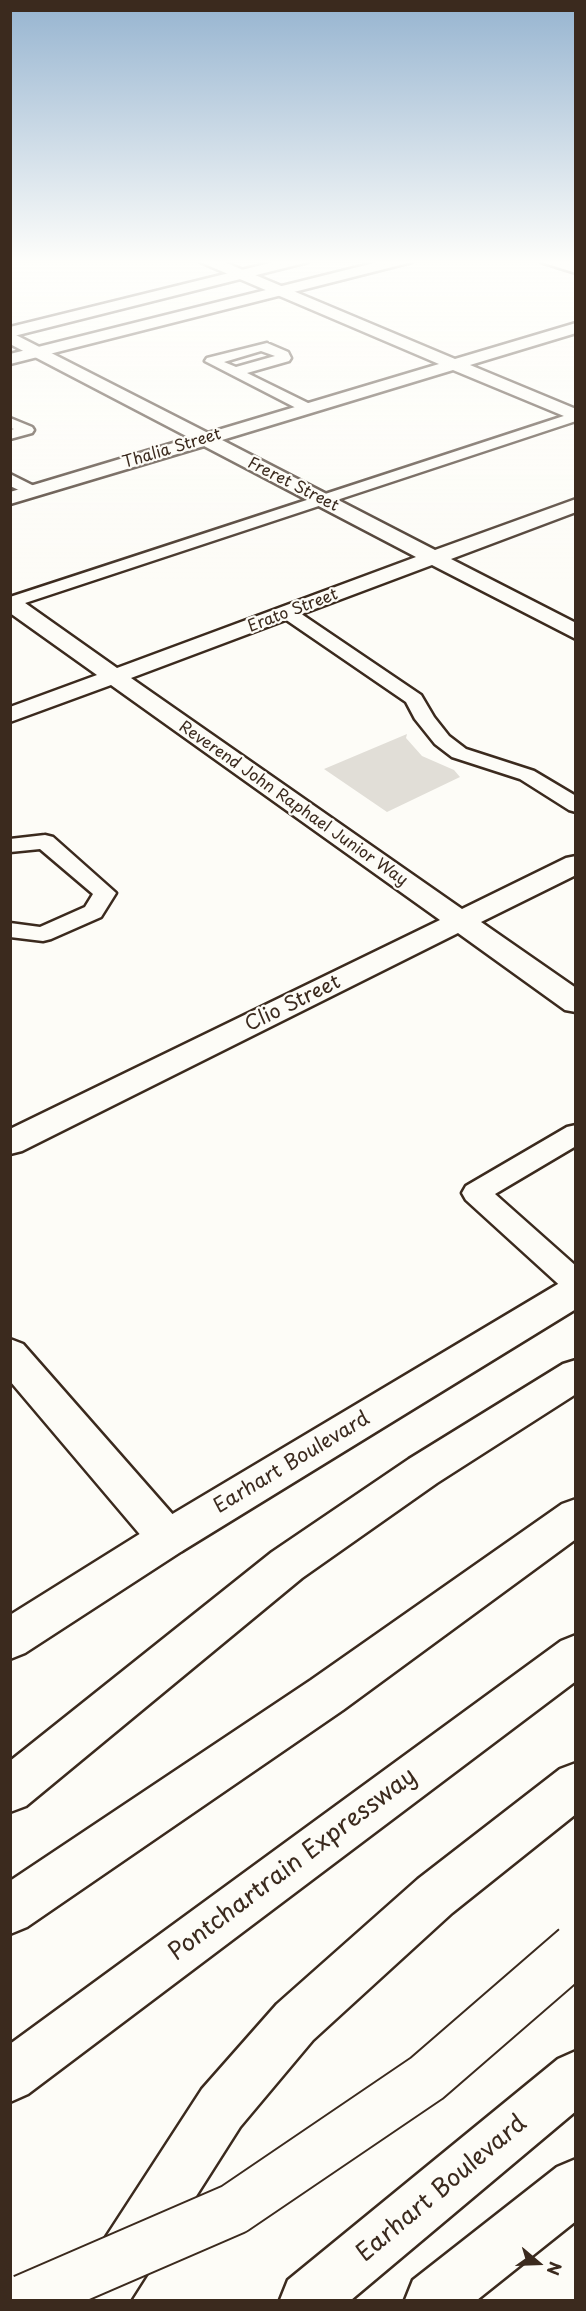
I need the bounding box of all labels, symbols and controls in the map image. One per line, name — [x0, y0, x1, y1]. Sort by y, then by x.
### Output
street label: Thalia Street — [120, 425, 224, 473]
street label: Freret Street — [244, 454, 342, 516]
street label: Erato Street — [245, 585, 341, 637]
street label: Reverend John Raphael Junior Way — [175, 717, 411, 891]
street label: Clio Street — [241, 971, 345, 1037]
street label: Earhart Boulevard — [210, 1407, 374, 1519]
street label: Pontchartrain Expressway — [163, 1762, 423, 1968]
street label: Earhart Boulevard — [351, 2110, 533, 2268]
north arrow — [508, 2233, 568, 2293]
text: N — [542, 2259, 568, 2279]

